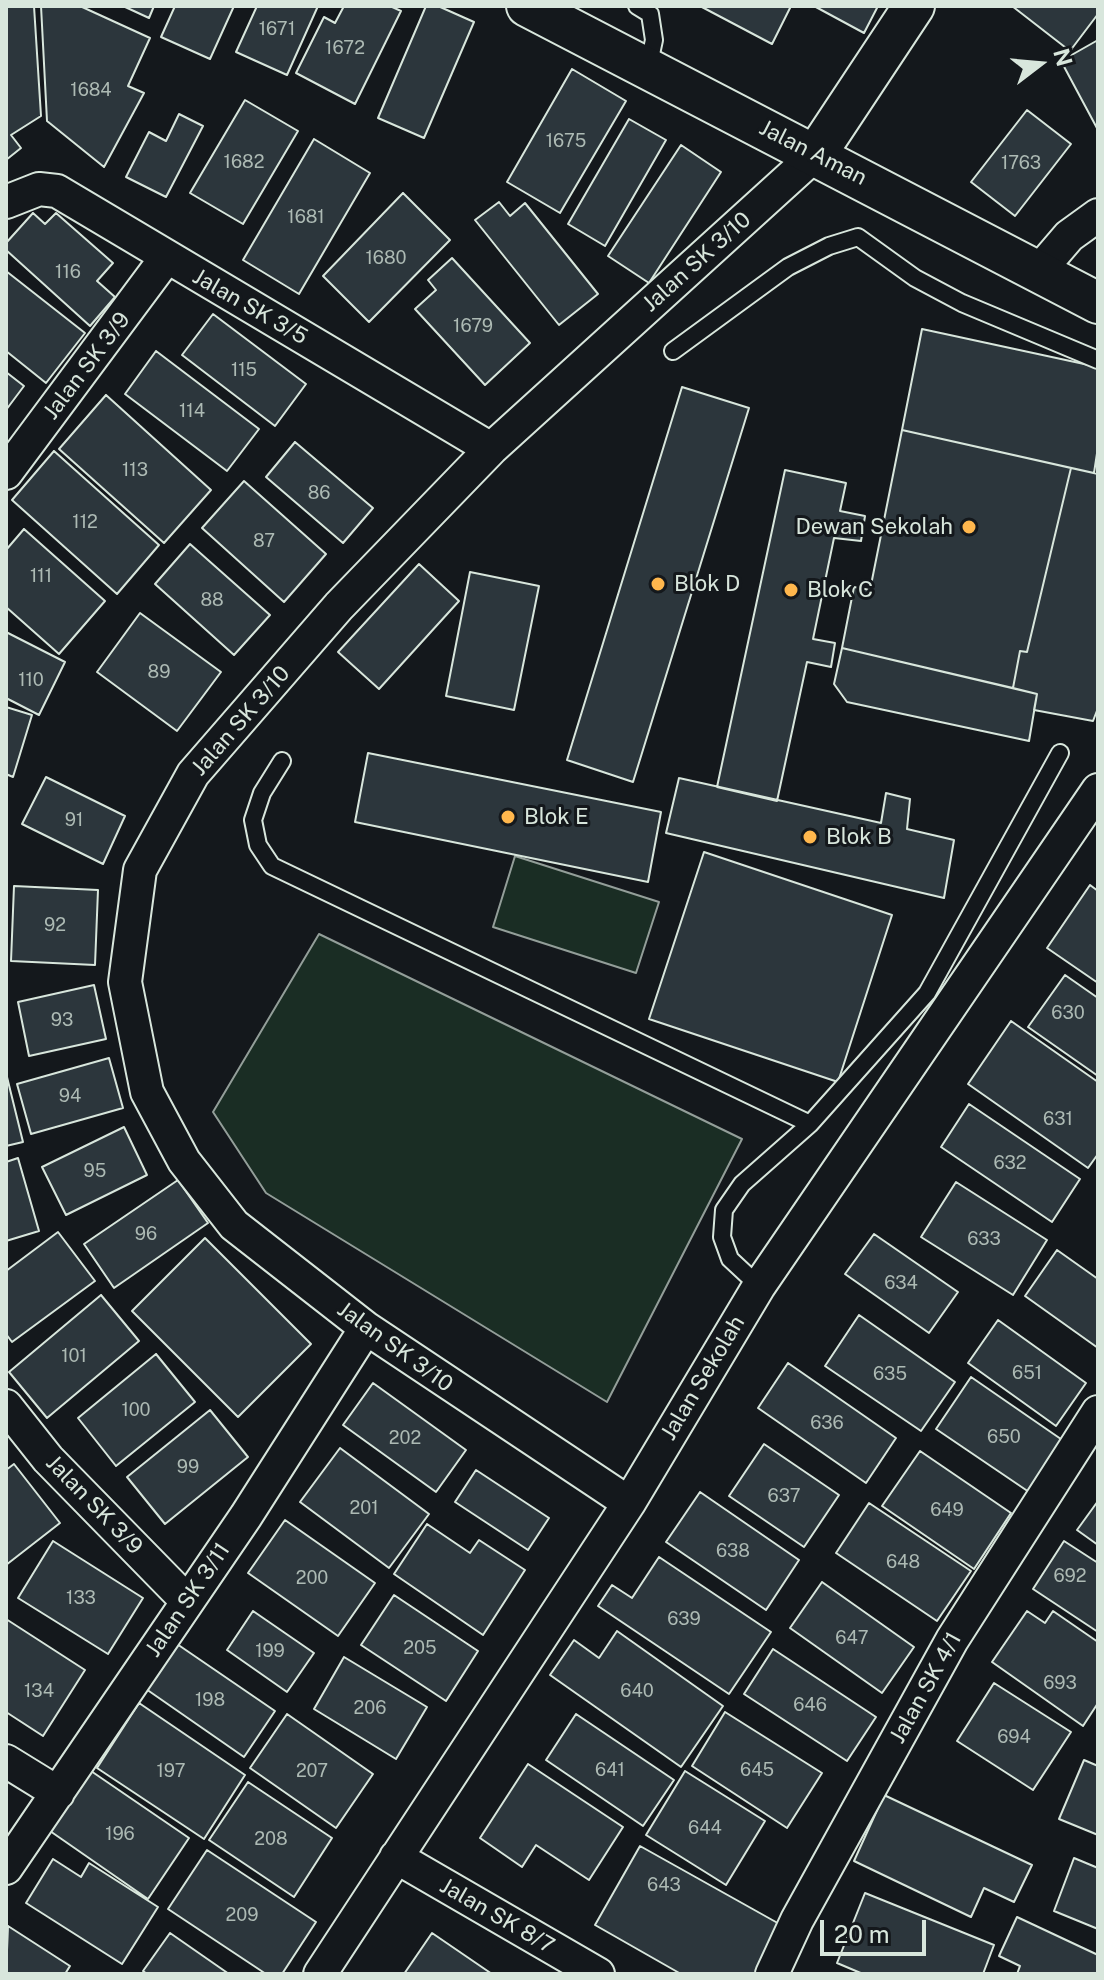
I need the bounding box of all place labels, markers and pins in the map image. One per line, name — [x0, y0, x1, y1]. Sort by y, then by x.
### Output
place label: Dewan Sekolah — [795, 514, 953, 540]
marker: Dewan Sekolah — [960, 518, 978, 536]
place label: Blok D — [674, 571, 740, 597]
marker: Blok D — [649, 575, 667, 593]
place label: Blok C — [807, 577, 873, 603]
marker: Blok C — [782, 581, 800, 599]
place label: Blok E — [524, 804, 589, 830]
marker: Blok E — [499, 808, 517, 826]
place label: Blok B — [826, 824, 892, 850]
marker: Blok B — [801, 828, 819, 846]

